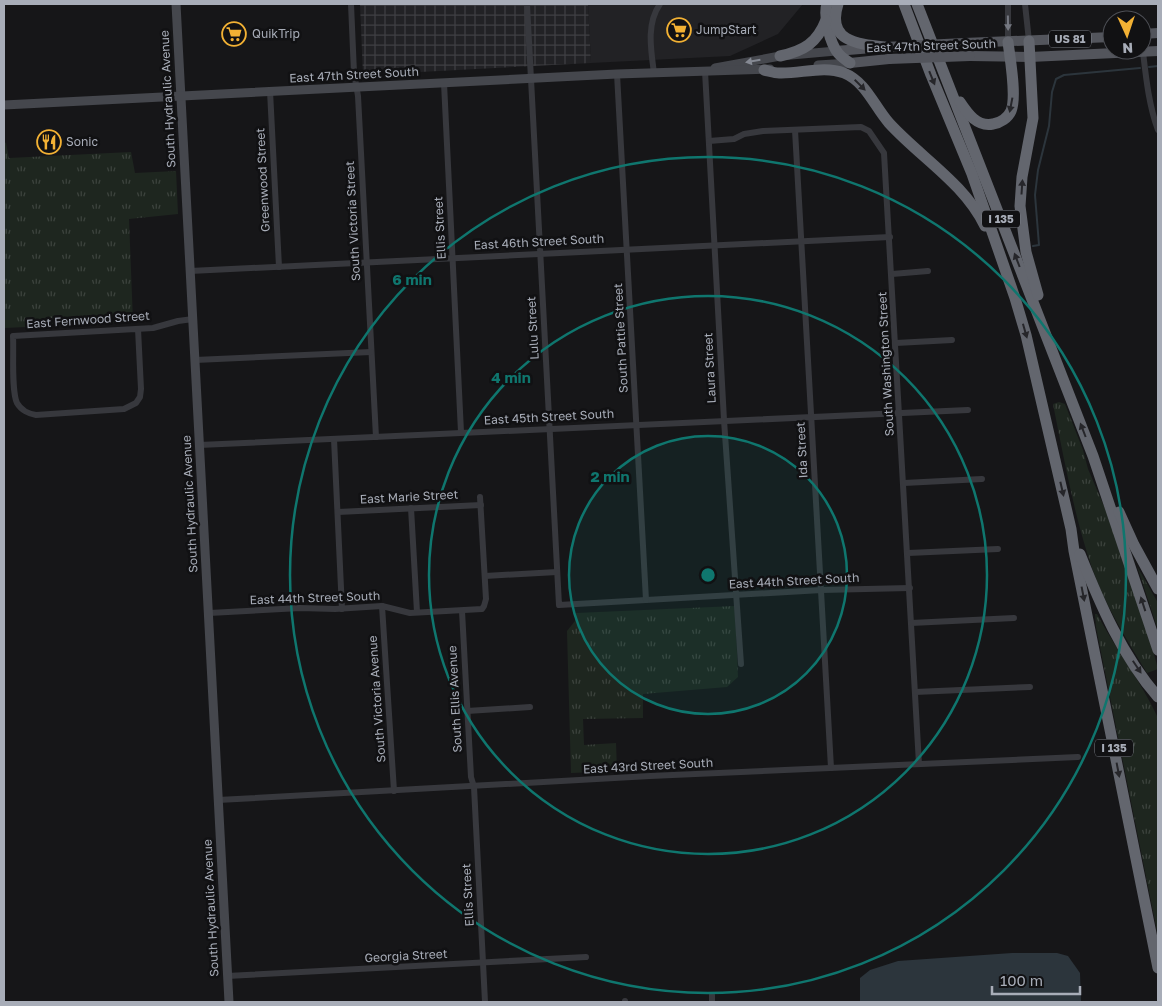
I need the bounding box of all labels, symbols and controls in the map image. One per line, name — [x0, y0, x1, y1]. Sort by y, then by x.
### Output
north arrow — [1102, 10, 1152, 60]
one-way arrow — [1004, 15, 1012, 31]
supermarket icon: JumpStart — [666, 17, 692, 43]
supermarket icon: QuikTrip — [221, 21, 247, 47]
place label: JumpStart — [696, 22, 757, 37]
place label: QuikTrip — [252, 26, 300, 41]
street label: South Hydraulic Avenue — [156, 30, 179, 168]
road number: US 81 — [1049, 30, 1091, 48]
street label: East 47th Street South — [866, 36, 996, 55]
text: N — [1122, 40, 1133, 57]
one-way arrow — [745, 57, 761, 65]
street label: East 47th Street South — [289, 64, 419, 85]
one-way arrow — [928, 71, 936, 86]
one-way arrow — [854, 79, 866, 91]
one-way arrow — [1007, 97, 1015, 113]
street label: Greenwood Street — [252, 127, 273, 232]
restaurant icon: Sonic — [36, 129, 62, 155]
place label: Sonic — [66, 134, 98, 149]
street label: South Victoria Street — [342, 160, 363, 282]
one-way arrow — [1018, 179, 1026, 195]
street label: Ellis Street — [430, 196, 449, 260]
road number: I 135 — [982, 210, 1020, 228]
street label: East 46th Street South — [473, 231, 605, 252]
one-way arrow — [1013, 253, 1020, 268]
text: 6 min — [392, 270, 432, 288]
street label: South Pattie Street — [610, 283, 631, 393]
street label: South Washington Street — [874, 291, 897, 437]
street label: Lulu Street — [523, 296, 542, 360]
street label: East Fernwood Street — [26, 308, 151, 331]
one-way arrow — [1022, 323, 1030, 338]
street label: Laura Street — [700, 332, 719, 404]
text: 4 min — [491, 368, 531, 386]
street label: East 45th Street South — [483, 406, 615, 427]
street label: Ida Street — [793, 421, 810, 479]
one-way arrow — [1079, 422, 1087, 437]
street label: South Hydraulic Avenue — [178, 435, 201, 573]
text: 2 min — [590, 467, 630, 485]
one-way arrow — [1058, 481, 1066, 496]
street label: East Marie Street — [359, 486, 459, 507]
centre of rings — [699, 566, 717, 584]
street label: East 44th Street South — [728, 570, 860, 591]
one-way arrow — [1079, 586, 1087, 602]
street label: East 44th Street South — [249, 588, 381, 607]
one-way arrow — [1139, 596, 1146, 611]
street label: South Victoria Avenue — [365, 635, 388, 763]
street label: South Ellis Avenue — [444, 645, 465, 753]
one-way arrow — [1132, 660, 1141, 674]
road number: I 135 — [1095, 740, 1133, 756]
street label: East 43rd Street South — [583, 755, 713, 776]
one-way arrow — [1115, 763, 1123, 779]
street label: South Hydraulic Avenue — [199, 839, 222, 977]
street label: Ellis Street — [458, 863, 477, 927]
street label: Georgia Street — [364, 946, 448, 965]
scale bar — [992, 964, 1080, 996]
text: 100 m — [1000, 971, 1043, 989]

